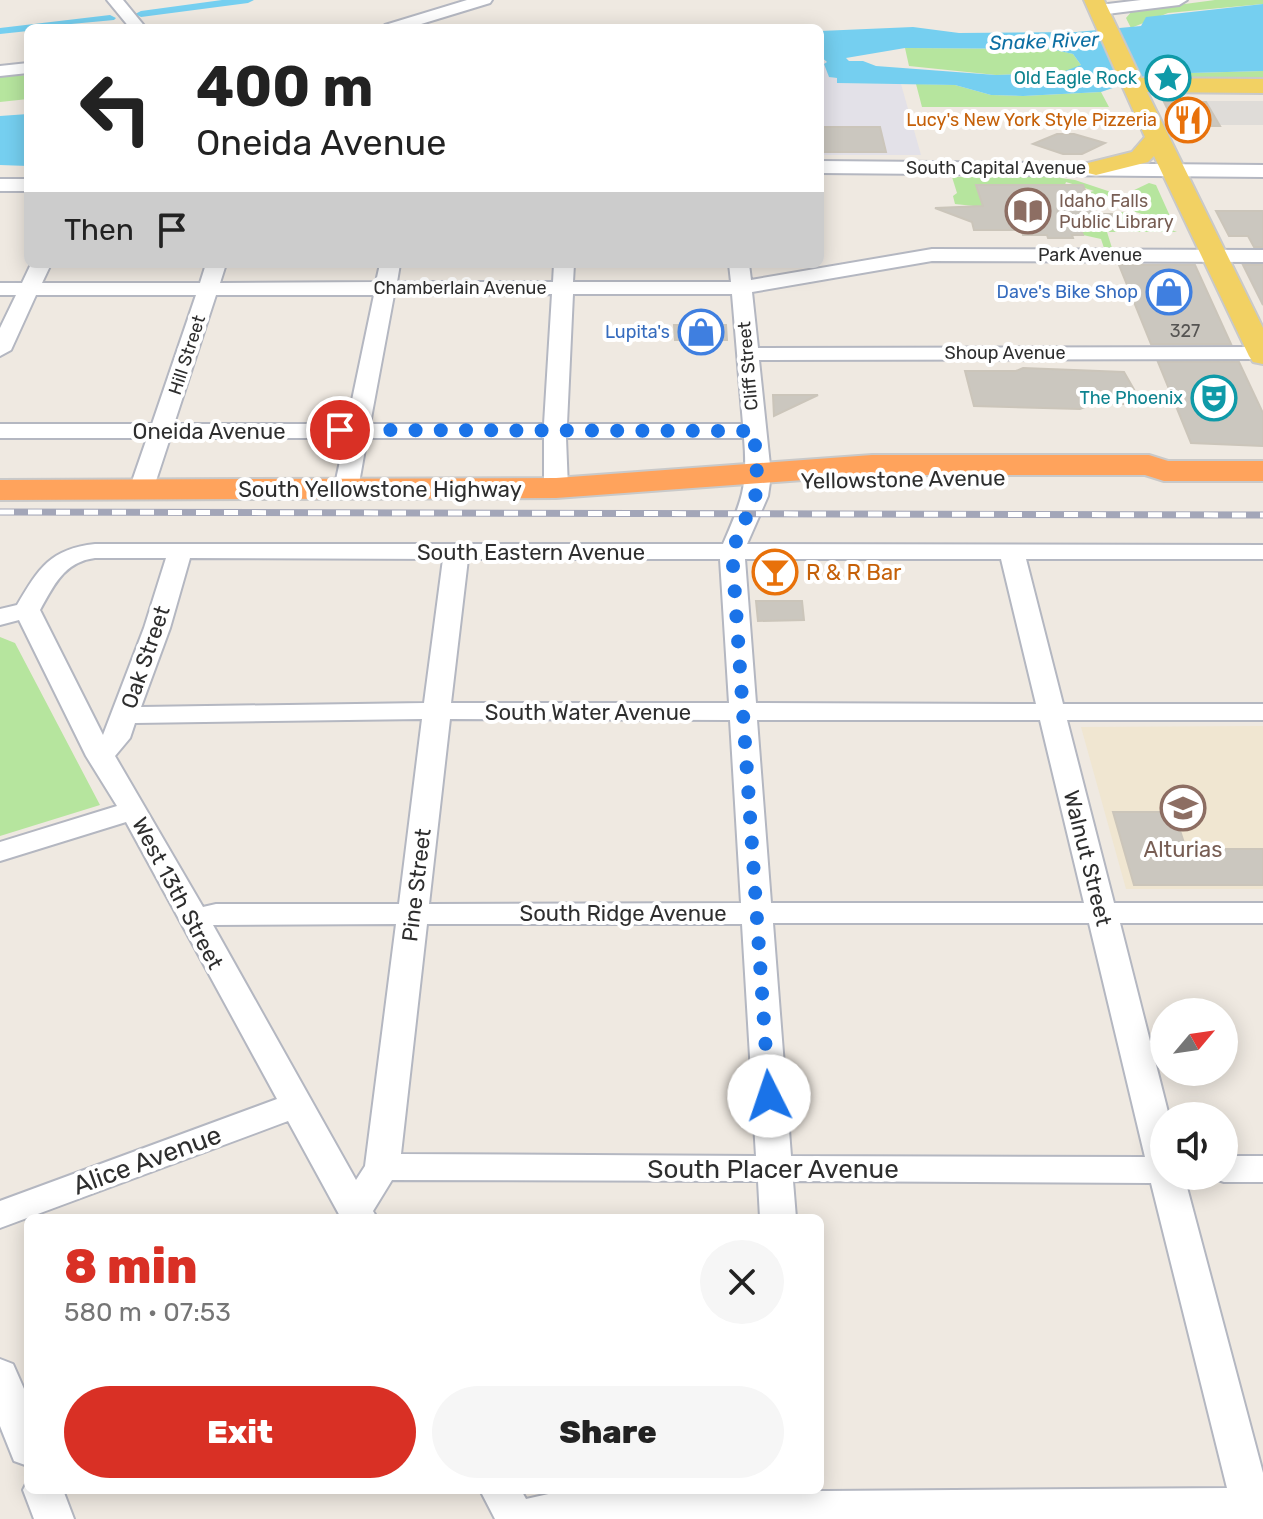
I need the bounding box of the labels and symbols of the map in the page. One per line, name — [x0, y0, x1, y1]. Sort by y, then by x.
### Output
water label: Snake River — [989, 27, 1101, 55]
place icon: Old Eagle Rock — [1144, 54, 1192, 102]
place label: Old Eagle Rock — [1014, 67, 1138, 89]
restaurant icon: Lucy's New York Style Pizzeria — [1164, 96, 1212, 144]
place label: Lucy's New York Style Pizzeria — [906, 109, 1157, 131]
street label: South Capital Avenue — [906, 157, 1086, 179]
library icon: Idaho Falls Public Library — [1004, 187, 1052, 235]
place label: Idaho Falls Public Library — [1059, 190, 1174, 233]
street label: Park Avenue — [1038, 244, 1142, 266]
shop icon: Dave's Bike Shop — [1145, 268, 1193, 316]
street label: Chamberlain Avenue — [373, 277, 547, 299]
place label: Dave's Bike Shop — [997, 281, 1138, 303]
shop icon: Lupita's — [677, 308, 725, 356]
street label: Hill Street — [164, 312, 210, 398]
house number: 327 — [1170, 320, 1200, 342]
place label: Lupita's — [605, 321, 670, 343]
street label: Cliff Street — [733, 321, 763, 411]
street label: Shoup Avenue — [944, 342, 1066, 364]
theatre icon: The Phoenix — [1190, 374, 1238, 422]
place label: The Phoenix — [1080, 387, 1183, 409]
pin — [306, 396, 374, 464]
street label: Oneida Avenue — [133, 418, 285, 445]
street label: Yellowstone Avenue — [800, 464, 1006, 495]
street label: South Yellowstone Highway — [238, 476, 522, 503]
street label: South Eastern Avenue — [417, 539, 645, 566]
bar icon: R & R Bar — [751, 548, 799, 596]
place label: R & R Bar — [806, 559, 902, 586]
street label: Oak Street — [115, 602, 176, 712]
street label: South Water Avenue — [485, 699, 691, 726]
school or university icon: Alturias — [1159, 784, 1207, 832]
street label: Walnut Street — [1058, 788, 1117, 929]
street label: West 13th Street — [126, 813, 229, 974]
street label: Pine Street — [396, 826, 437, 943]
place label: Alturias — [1144, 836, 1222, 863]
street label: South Ridge Avenue — [519, 900, 727, 927]
north arrow — [1150, 998, 1238, 1086]
position arrow — [727, 1054, 811, 1138]
street label: Alice Avenue — [69, 1119, 226, 1202]
street label: South Placer Avenue — [647, 1154, 899, 1185]

